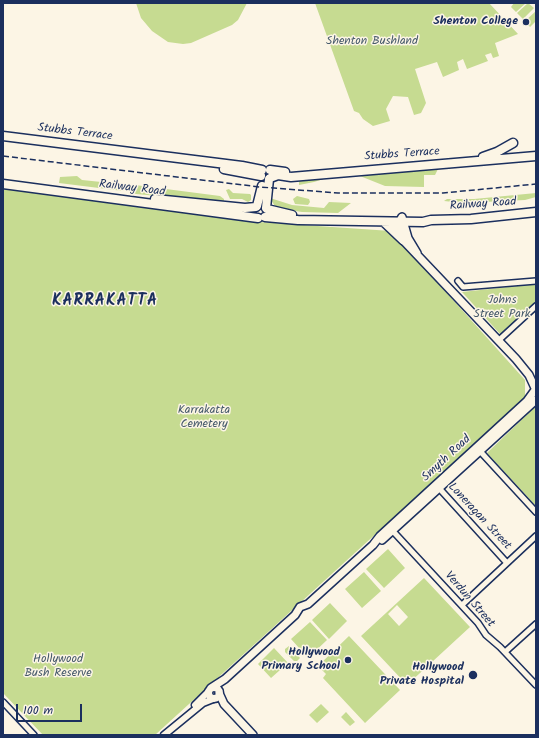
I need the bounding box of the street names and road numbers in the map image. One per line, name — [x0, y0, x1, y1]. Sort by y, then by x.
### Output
street label: Stubbs Terrace — [37, 121, 113, 145]
street label: Stubbs Terrace — [364, 145, 440, 165]
street label: Railway Road — [98, 178, 166, 200]
street label: Railway Road — [449, 195, 517, 215]
street label: Smyth Road — [420, 433, 474, 485]
street label: Loneragan Street — [444, 481, 514, 553]
street label: Verdun Street — [441, 569, 497, 631]

